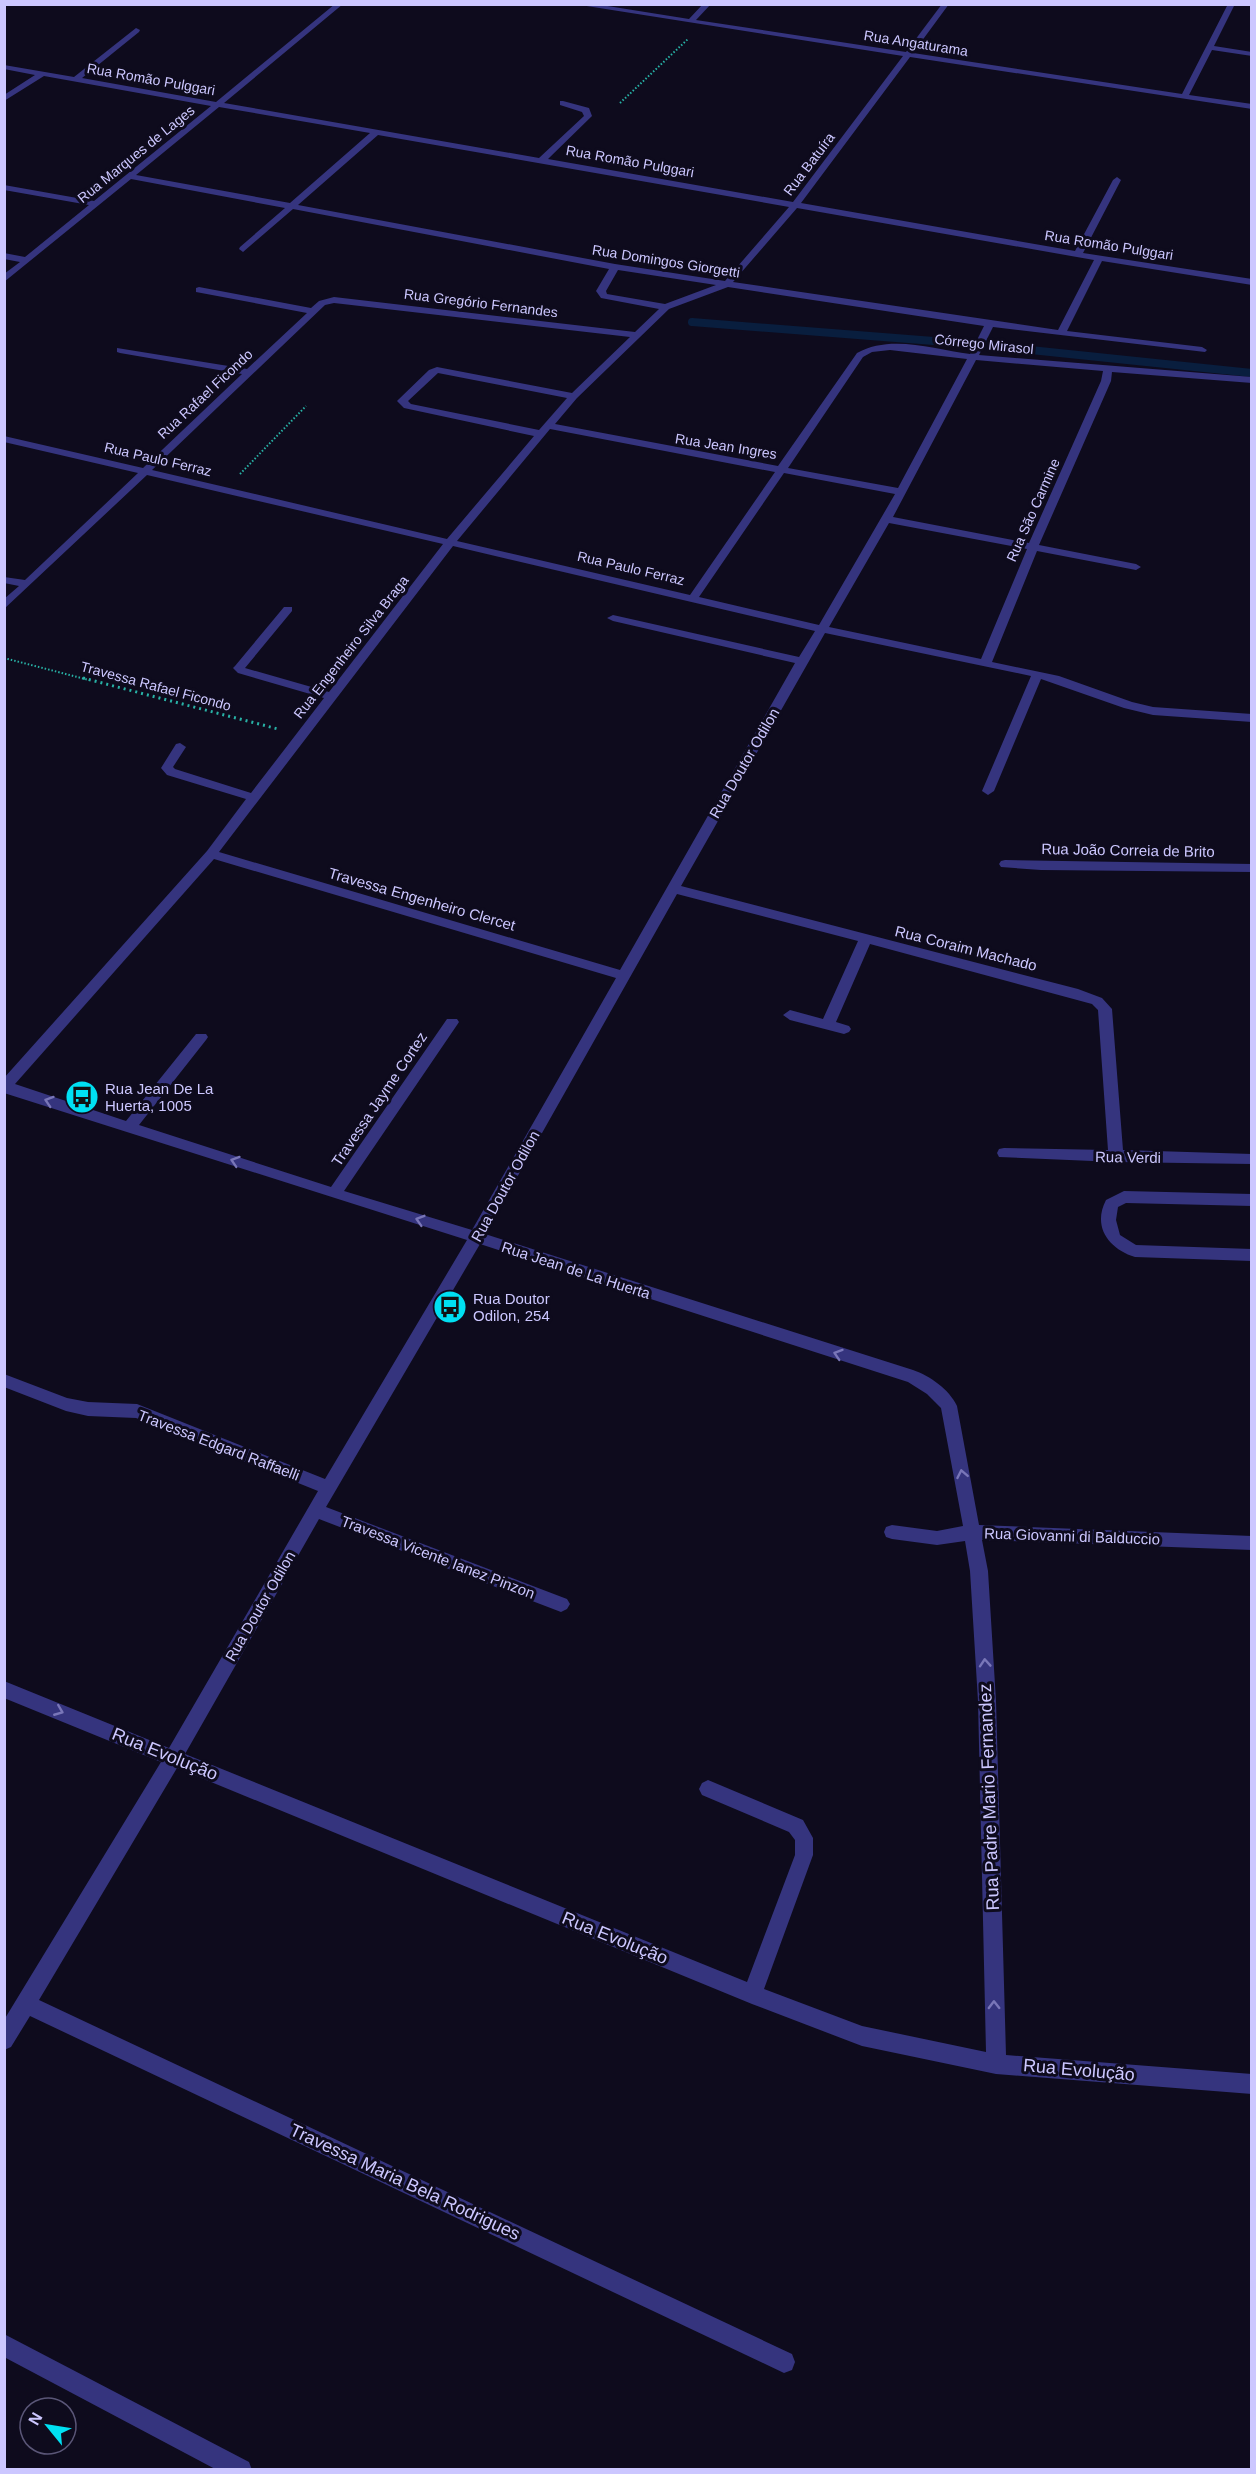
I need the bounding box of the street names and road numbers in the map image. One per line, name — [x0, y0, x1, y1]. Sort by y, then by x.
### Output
street label: Rua Angaturama — [863, 27, 969, 59]
street label: Rua Romão Pulggari — [86, 60, 216, 98]
street label: Rua Marques de Lages — [74, 102, 198, 206]
street label: Rua Batuíra — [780, 129, 838, 199]
street label: Rua Romão Pulggari — [565, 142, 695, 180]
street label: Rua Romão Pulggari — [1044, 227, 1174, 263]
street label: Rua Domingos Giorgetti — [591, 241, 741, 281]
street label: Rua Gregório Fernandes — [403, 286, 559, 320]
street label: Córrego Mirasol — [934, 331, 1034, 357]
street label: Rua Rafael Ficondo — [154, 346, 256, 442]
street label: Rua Jean Ingres — [674, 430, 778, 462]
street label: Rua Paulo Ferraz — [103, 439, 213, 479]
street label: Rua São Carmine — [1003, 456, 1063, 564]
street label: Rua Paulo Ferraz — [576, 548, 686, 588]
street label: Rua Engenheiro Silva Braga — [290, 572, 412, 722]
street label: Travessa Rafael Ficondo — [79, 658, 233, 714]
street label: Rua Doutor Odilon — [706, 705, 782, 821]
street label: Rua João Correia de Brito — [1041, 840, 1215, 860]
street label: Travessa Engenheiro Clercet — [327, 864, 518, 934]
street label: Rua Coraim Machado — [893, 922, 1039, 974]
street label: Travessa Jayme Cortez — [328, 1029, 430, 1169]
street label: Rua Doutor Odilon — [467, 1128, 543, 1244]
street label: Rua Verdi — [1095, 1148, 1161, 1166]
street label: Rua Jean de La Huerta — [500, 1238, 653, 1302]
street label: Travessa Edgard Raffaelli — [136, 1406, 302, 1484]
street label: Travessa Vicente Ianez Pinzon — [339, 1512, 537, 1602]
street label: Rua Giovanni di Balduccio — [984, 1524, 1160, 1548]
street label: Rua Doutor Odilon — [222, 1548, 298, 1664]
street label: Rua Padre Mario Fernandez — [975, 1683, 1003, 1911]
street label: Rua Evolução — [109, 1724, 221, 1784]
street label: Rua Evolução — [559, 1908, 671, 1968]
street label: Rua Evolução — [1022, 2055, 1136, 2085]
street label: Travessa Maria Bela Rodrigues — [287, 2120, 523, 2244]

